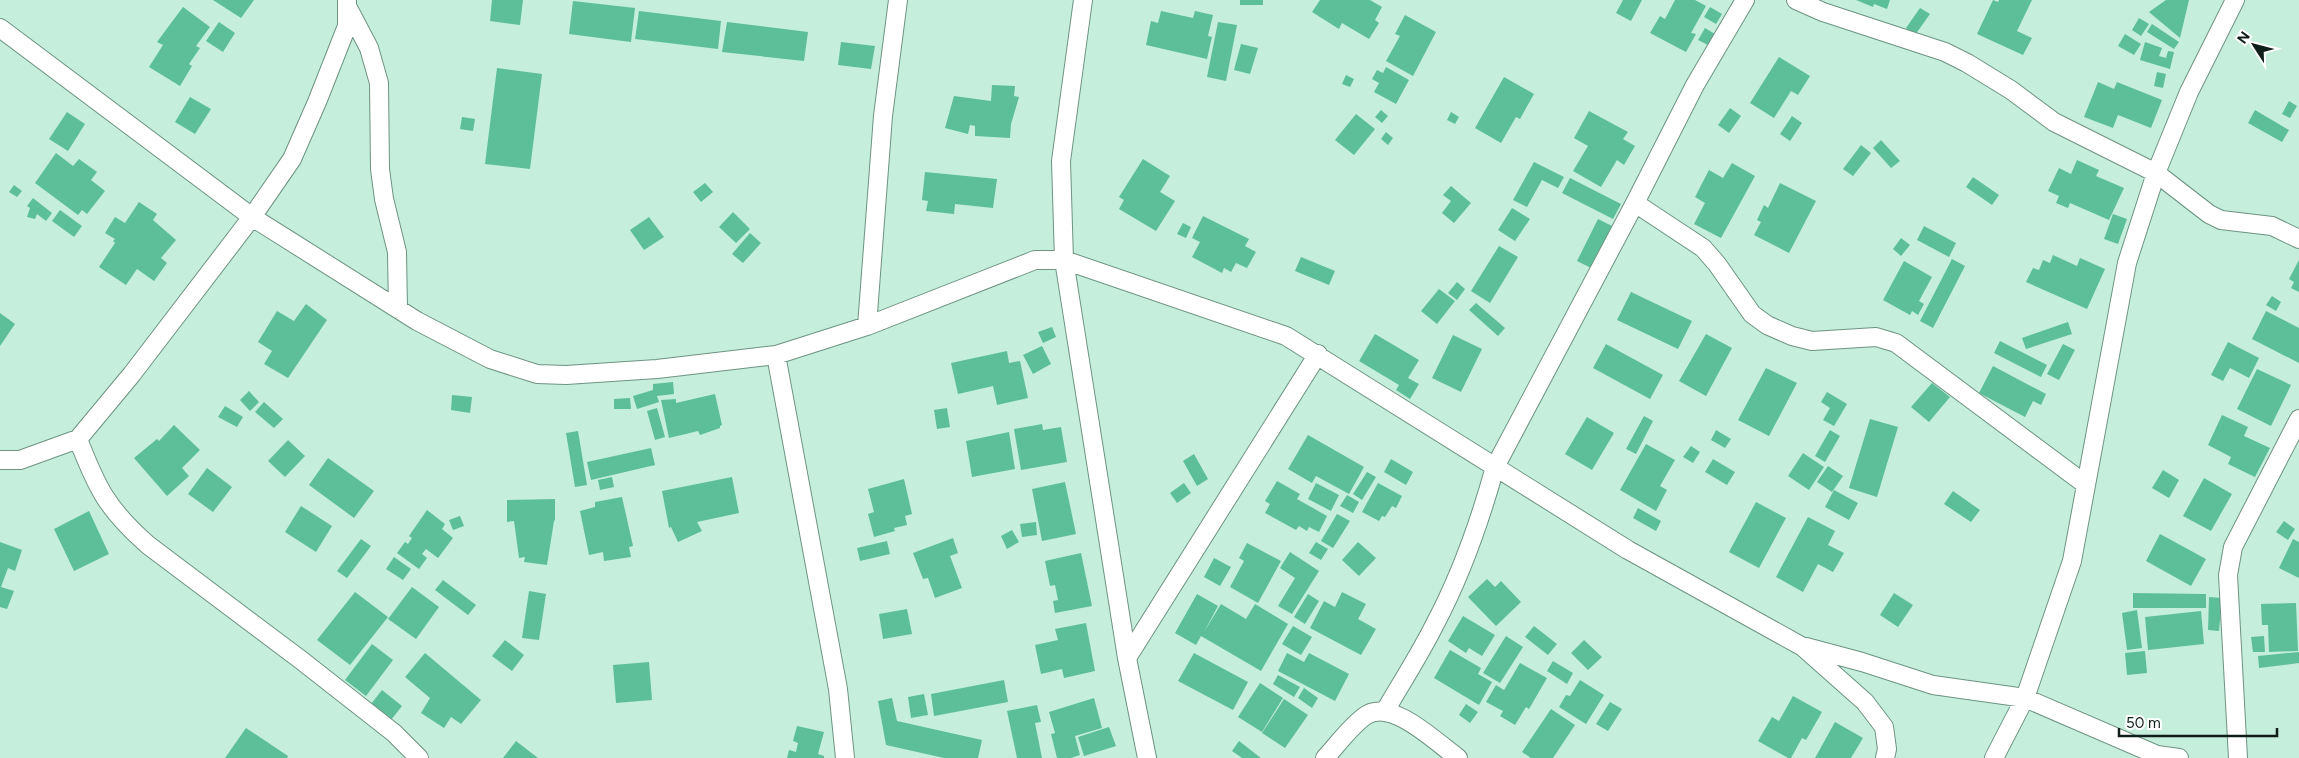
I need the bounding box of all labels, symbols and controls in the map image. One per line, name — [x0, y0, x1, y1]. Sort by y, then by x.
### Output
north arrow — [2229, 20, 2279, 70]
text: N — [2234, 28, 2254, 47]
scale bar — [2119, 706, 2276, 738]
text: 50 m — [2126, 714, 2161, 732]

